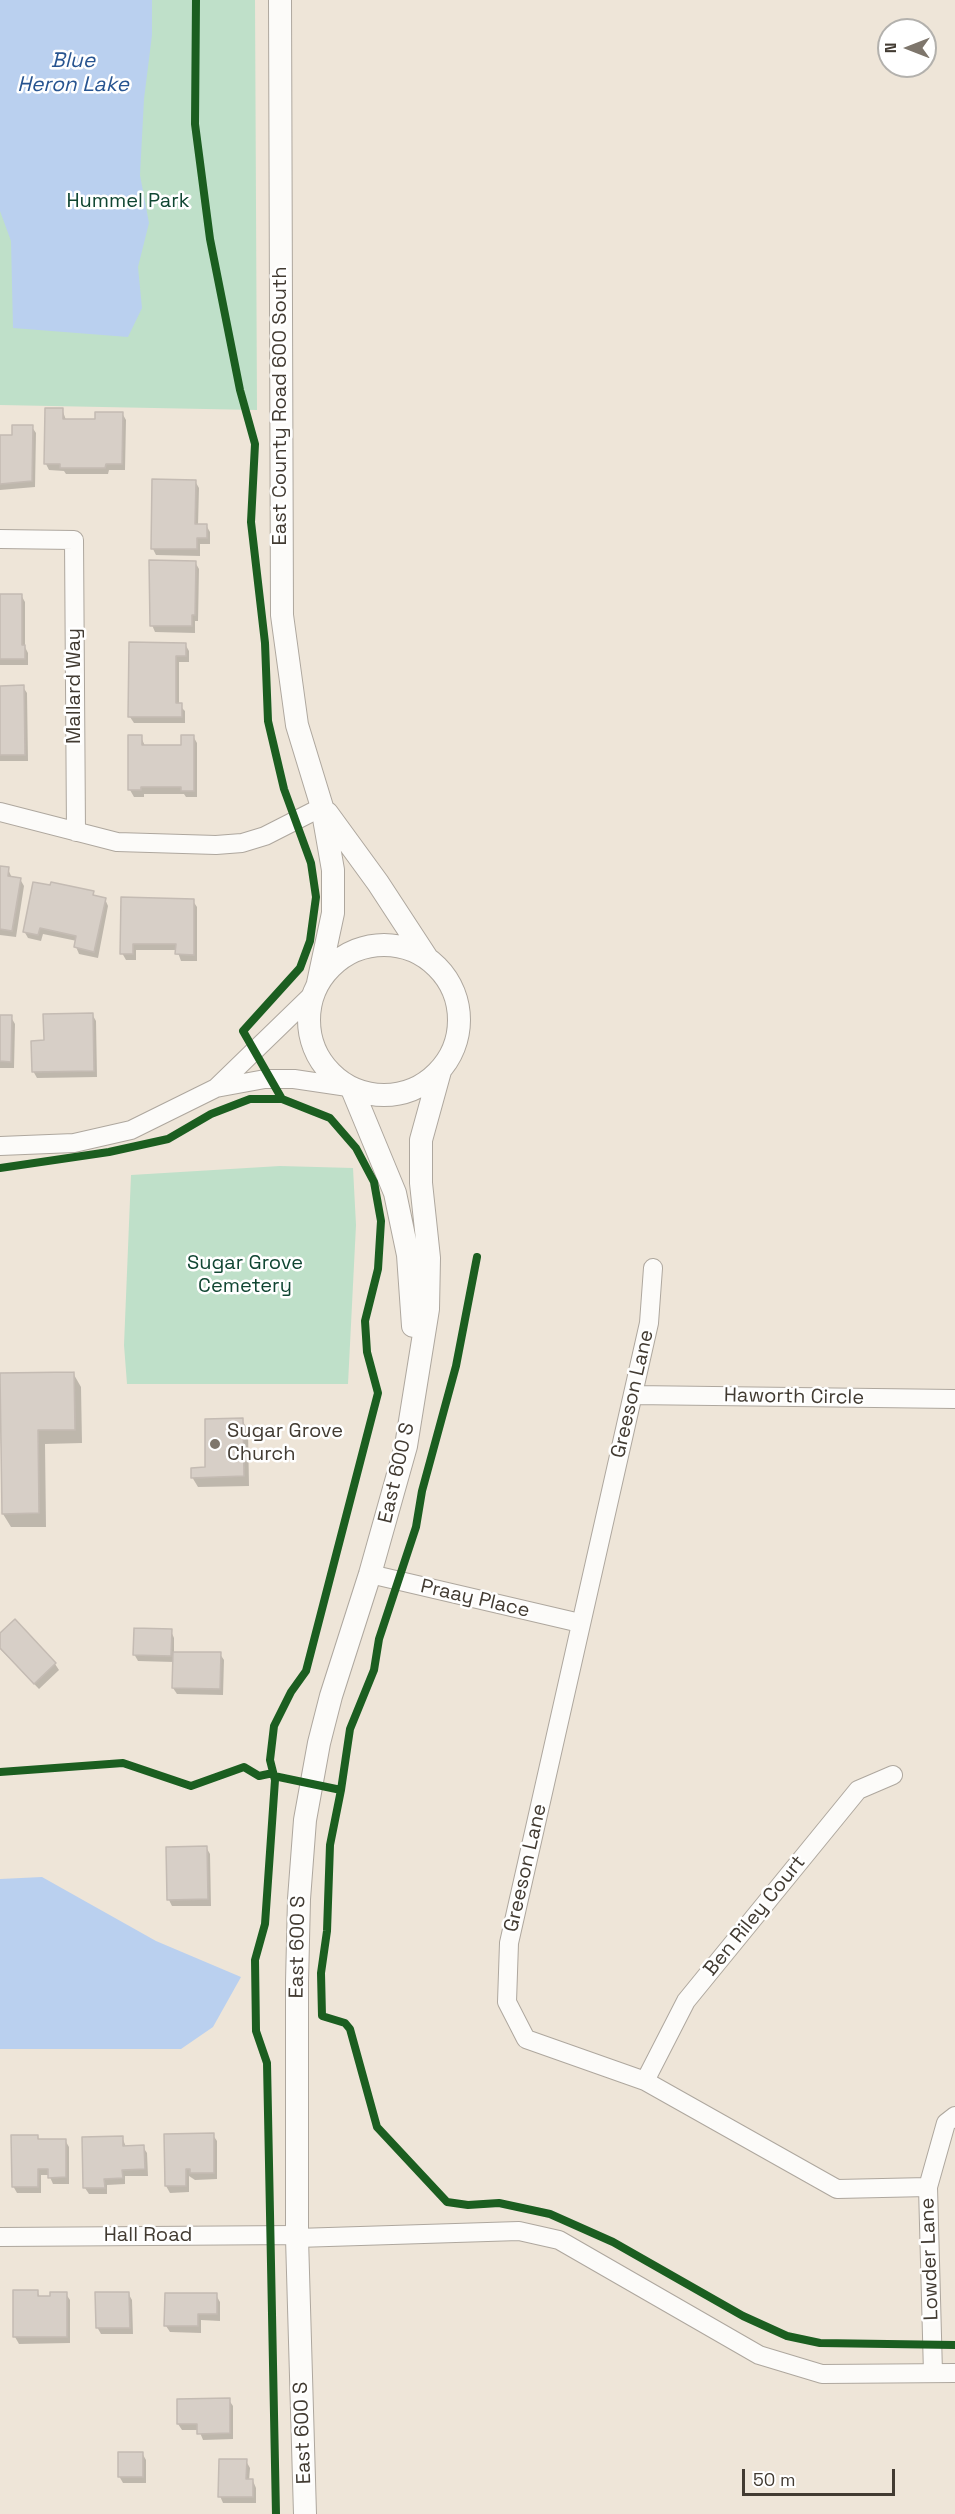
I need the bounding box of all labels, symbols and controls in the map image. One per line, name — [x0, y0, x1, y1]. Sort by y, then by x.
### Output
north arrow — [877, 18, 937, 78]
text: N — [880, 43, 901, 53]
water label: Blue Heron Lake — [17, 48, 129, 98]
park label: Hummel Park — [66, 190, 190, 214]
street label: East County Road 600 South — [269, 267, 293, 545]
street label: Mallard Way — [63, 628, 87, 744]
park label: Sugar Grove Cemetery — [187, 1252, 303, 1299]
street label: Greeson Lane — [607, 1328, 659, 1460]
street label: Haworth Circle — [724, 1384, 864, 1410]
place label: Sugar Grove Church — [227, 1420, 343, 1467]
street label: East 600 S — [374, 1420, 420, 1526]
marker: Sugar Grove Church — [208, 1437, 222, 1451]
street label: Praay Place — [418, 1575, 532, 1623]
street label: Greeson Lane — [500, 1802, 552, 1934]
street label: Ben Riley Court — [699, 1851, 811, 1981]
street label: East 600 S — [285, 1895, 311, 1999]
street label: Lowder Lane — [916, 2197, 944, 2321]
street label: Hall Road — [104, 2224, 192, 2248]
street label: East 600 S — [289, 2381, 317, 2485]
scale bar — [745, 2457, 898, 2495]
text: 50 m — [753, 2468, 795, 2491]

